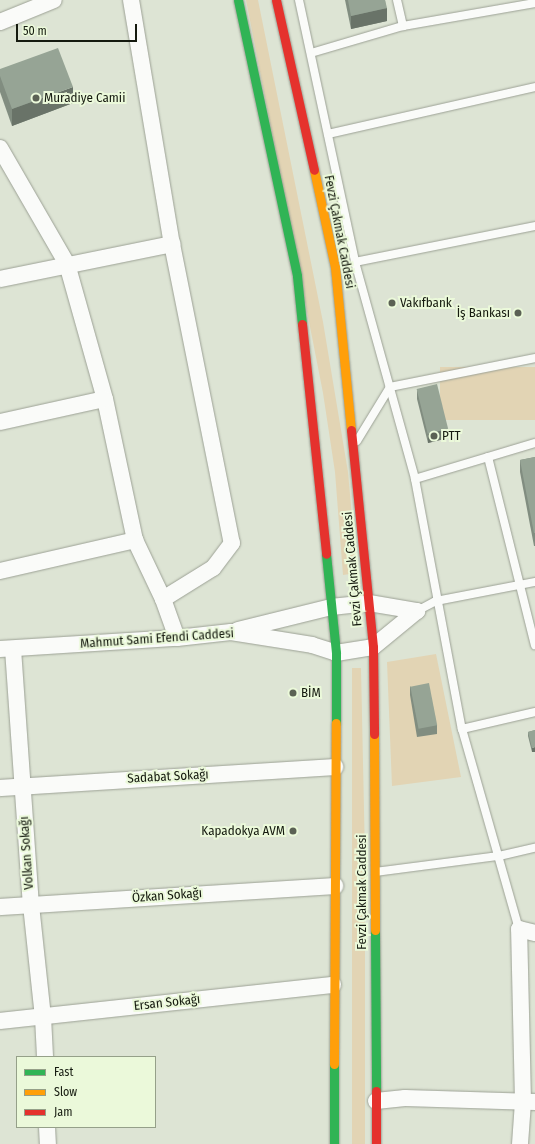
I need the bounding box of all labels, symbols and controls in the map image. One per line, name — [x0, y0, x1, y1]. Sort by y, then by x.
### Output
scale bar — [18, 16, 139, 42]
text: 50 m — [23, 24, 47, 38]
place label: Muradiye Camii — [44, 90, 125, 106]
marker: Muradiye Camii — [31, 93, 41, 103]
street label: Fevzi Çakmak Caddesi — [320, 174, 358, 290]
place label: Vakıfbank — [400, 295, 452, 311]
marker: Vakıfbank — [387, 298, 397, 308]
place label: İş Bankası — [457, 305, 510, 321]
marker: İş Bankası — [513, 308, 523, 318]
place label: PTT — [442, 428, 461, 444]
marker: PTT — [429, 431, 439, 441]
street label: Fevzi Çakmak Caddesi — [340, 511, 366, 627]
street label: Mahmut Sami Efendi Caddesi — [80, 626, 234, 652]
place label: BİM — [301, 685, 321, 701]
marker: BİM — [288, 688, 298, 698]
street label: Sadabat Sokağı — [127, 767, 209, 787]
street label: Volkan Sokağı — [17, 816, 37, 890]
place label: Kapadokya AVM — [201, 823, 285, 839]
marker: Kapadokya AVM — [288, 826, 298, 836]
street label: Fevzi Çakmak Caddesi — [354, 834, 370, 950]
street label: Özkan Sokağı — [131, 886, 203, 906]
street label: Ersan Sokağı — [133, 992, 201, 1014]
legend — [16, 1056, 156, 1128]
text: Fast — [54, 1065, 73, 1079]
text: Slow — [54, 1085, 77, 1099]
text: Jam — [54, 1105, 72, 1119]

